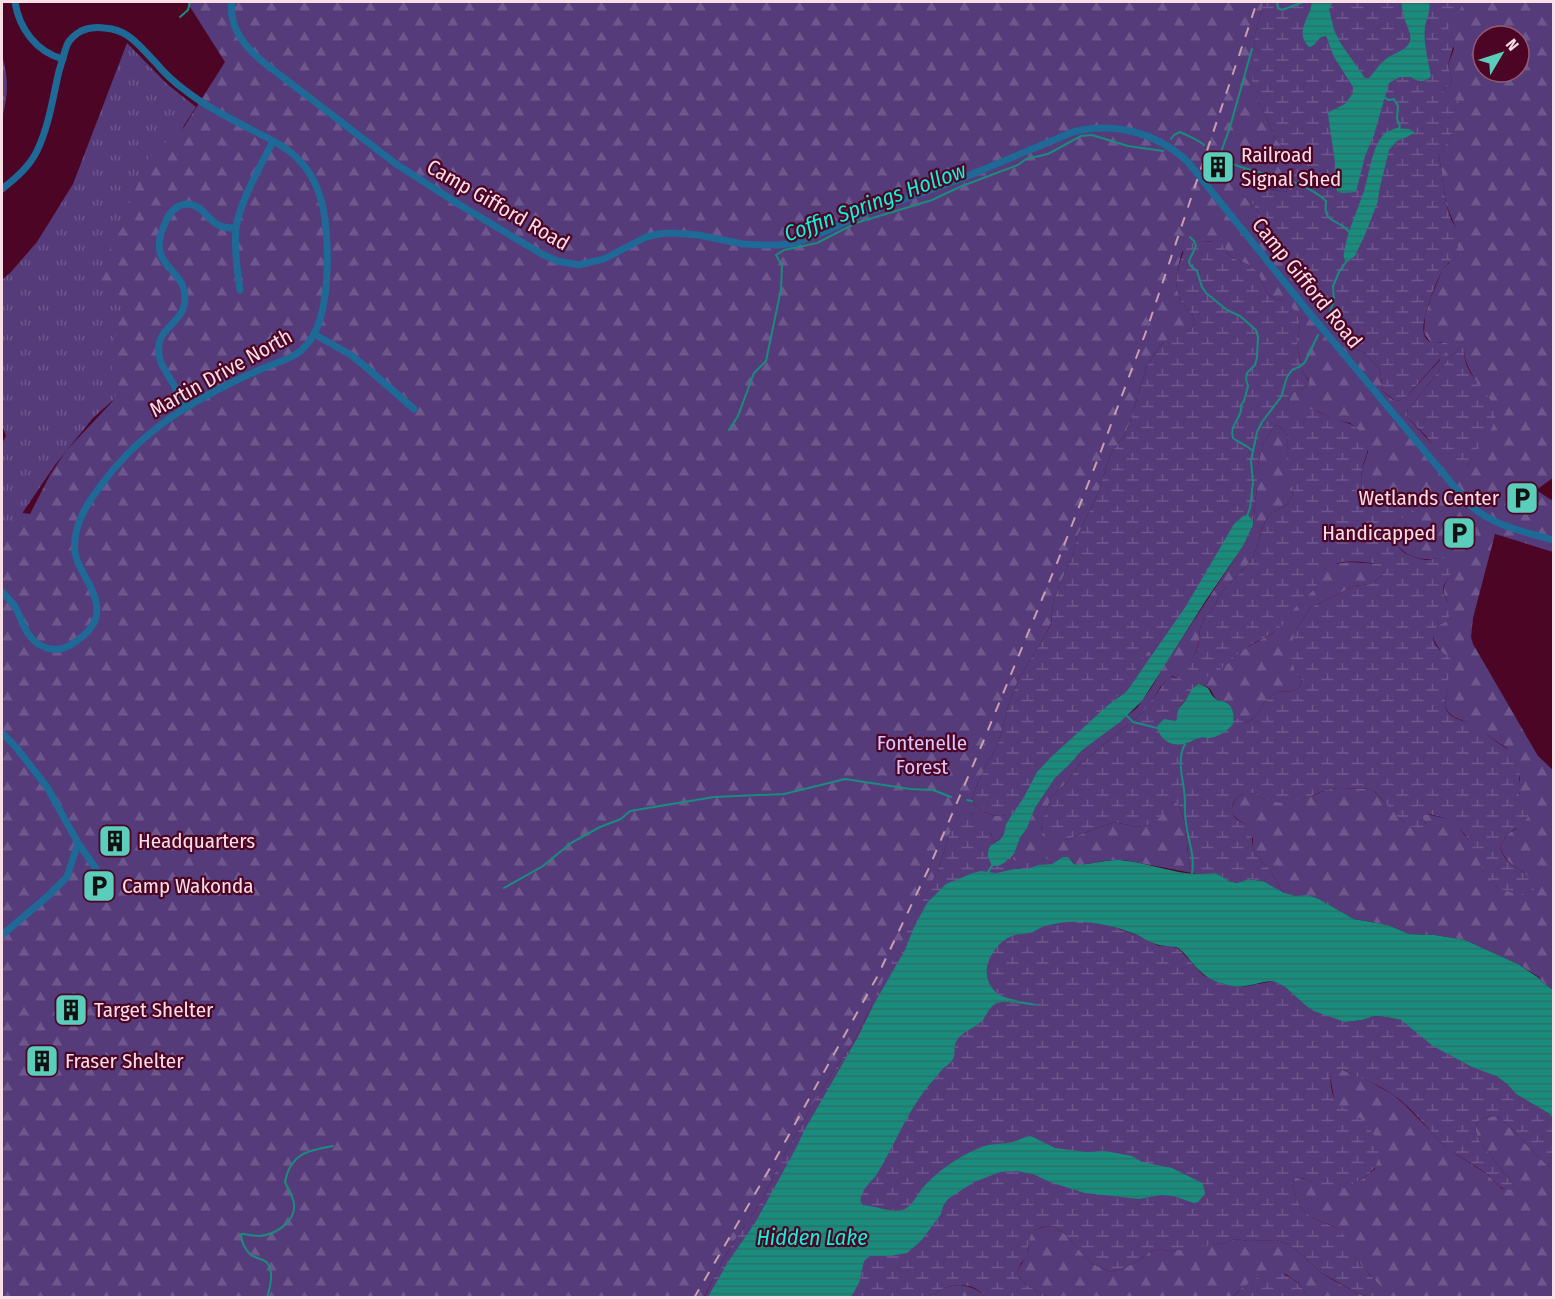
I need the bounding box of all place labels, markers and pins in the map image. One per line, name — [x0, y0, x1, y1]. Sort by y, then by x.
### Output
place label: Railroad Signal Shed — [1241, 142, 1341, 192]
building icon: Railroad Signal Shed — [1200, 149, 1236, 185]
parking icon: Wetlands Center — [1504, 480, 1540, 516]
place label: Wetlands Center — [1359, 485, 1500, 511]
parking icon: Handicapped — [1441, 515, 1477, 551]
place label: Handicapped — [1322, 520, 1436, 546]
building icon: Headquarters — [97, 823, 133, 859]
place label: Headquarters — [138, 828, 255, 854]
parking icon: Camp Wakonda — [81, 868, 117, 904]
place label: Camp Wakonda — [122, 873, 254, 899]
building icon: Target Shelter — [53, 992, 89, 1028]
place label: Target Shelter — [94, 997, 214, 1023]
building icon: Fraser Shelter — [24, 1043, 60, 1079]
place label: Fraser Shelter — [65, 1048, 184, 1074]

